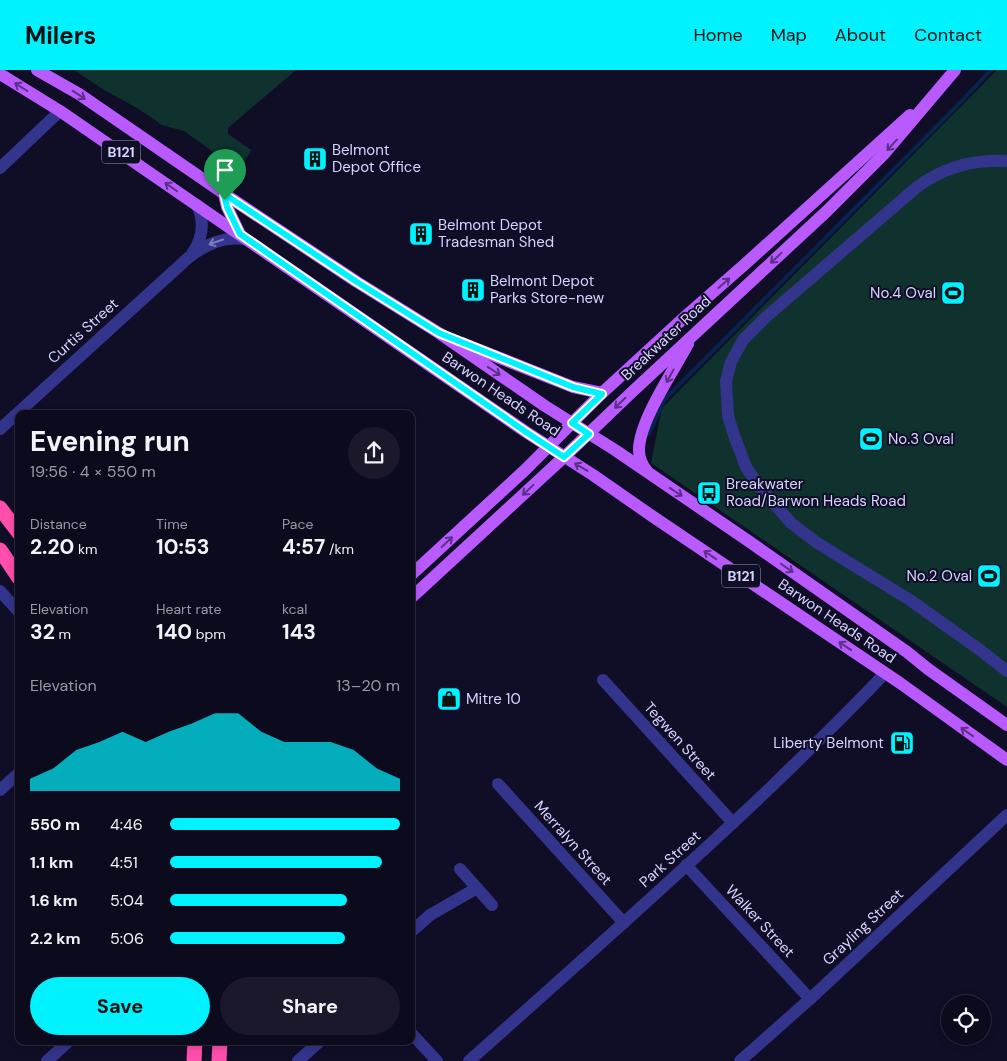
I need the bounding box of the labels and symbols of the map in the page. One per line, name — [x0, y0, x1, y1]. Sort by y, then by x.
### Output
one-way arrow — [15, 81, 29, 91]
one-way arrow — [72, 89, 86, 100]
one-way arrow — [887, 138, 898, 151]
road number: B121 — [102, 140, 140, 164]
place label: Belmont Depot Office — [332, 140, 421, 177]
building icon: Belmont Depot Office — [302, 146, 328, 172]
pin — [204, 149, 246, 200]
one-way arrow — [164, 182, 178, 192]
place label: Belmont Depot Tradesman Shed — [438, 215, 554, 252]
building icon: Belmont Depot Tradesman Shed — [408, 221, 434, 247]
one-way arrow — [209, 238, 225, 247]
one-way arrow — [769, 252, 782, 264]
place label: Belmont Depot Parks Store-new — [490, 271, 605, 308]
building icon: Belmont Depot Parks Store-new — [460, 277, 486, 303]
one-way arrow — [717, 278, 730, 289]
sports icon: No.4 Oval — [940, 280, 966, 306]
place label: No.4 Oval — [870, 283, 936, 303]
street label: Breakwater Road — [617, 291, 715, 385]
street label: Curtis Street — [43, 294, 123, 368]
street label: Barwon Heads Road — [438, 347, 564, 441]
one-way arrow — [486, 366, 500, 376]
one-way arrow — [665, 368, 674, 383]
one-way arrow — [614, 397, 626, 409]
sports icon: No.3 Oval — [858, 426, 884, 452]
place label: No.3 Oval — [888, 429, 954, 449]
one-way arrow — [574, 462, 588, 472]
place label: Breakwater Road/Barwon Heads Road — [726, 474, 906, 511]
bus stop icon: Breakwater Road/Barwon Heads Road — [696, 480, 722, 506]
one-way arrow — [522, 484, 535, 496]
one-way arrow — [669, 487, 683, 497]
one-way arrow — [440, 536, 453, 547]
one-way arrow — [703, 550, 717, 560]
one-way arrow — [779, 563, 793, 573]
sports icon: No.2 Oval — [976, 563, 1002, 589]
road number: B121 — [722, 564, 760, 588]
place label: No.2 Oval — [906, 566, 972, 586]
street label: Barwon Heads Road — [774, 574, 900, 668]
one-way arrow — [838, 641, 852, 651]
shop icon: Mitre 10 — [436, 686, 462, 712]
place label: Mitre 10 — [466, 689, 521, 709]
street label: Tegwen Street — [640, 698, 721, 784]
one-way arrow — [960, 727, 974, 737]
fuel station icon: Liberty Belmont — [889, 730, 915, 756]
place label: Liberty Belmont — [773, 733, 884, 753]
street label: Merralyn Street — [530, 796, 616, 890]
street label: Park Street — [635, 826, 705, 892]
street label: Walker Street — [721, 880, 799, 962]
street label: Grayling Street — [818, 884, 908, 970]

